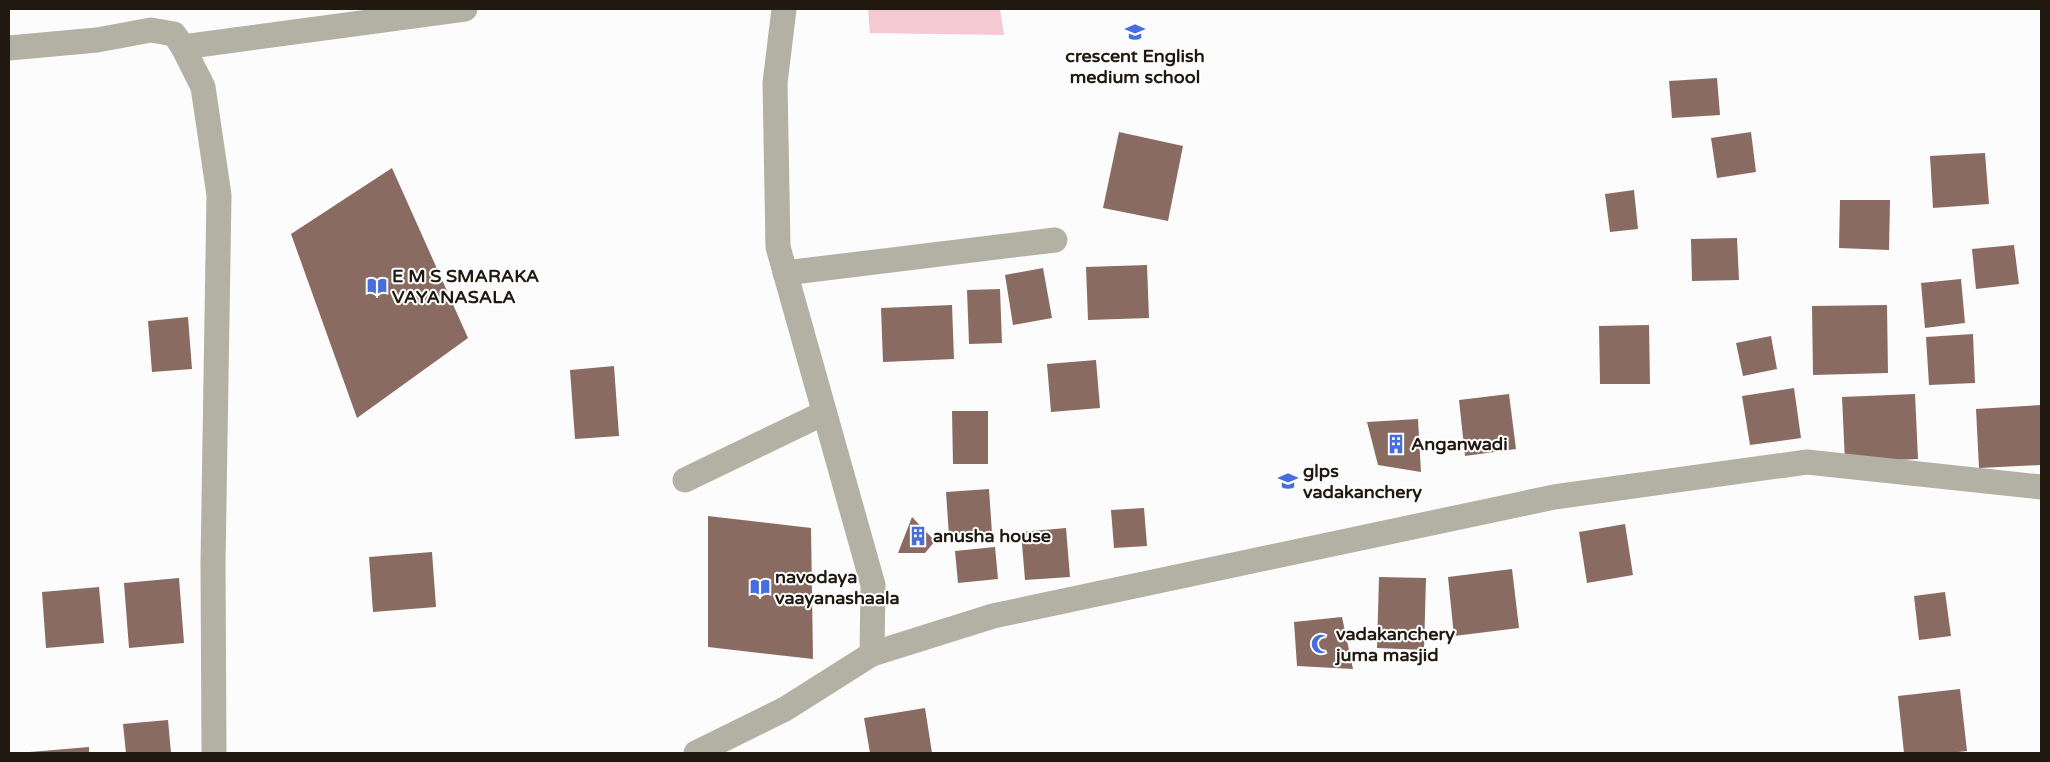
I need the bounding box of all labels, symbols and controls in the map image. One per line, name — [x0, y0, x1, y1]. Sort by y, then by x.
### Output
school or university icon: crescent English medium school — [1124, 21, 1146, 43]
place label: crescent English medium school — [1065, 45, 1205, 88]
place label: E M S SMARAKA VAYANASALA — [392, 265, 539, 308]
library icon: E M S SMARAKA VAYANASALA — [366, 275, 388, 297]
building icon: Anganwadi — [1385, 433, 1407, 455]
place label: Anganwadi — [1411, 433, 1508, 455]
place label: glps vadakanchery — [1303, 460, 1422, 503]
school or university icon: glps vadakanchery — [1277, 470, 1299, 492]
building icon: anusha house — [907, 525, 929, 547]
place label: anusha house — [933, 525, 1051, 547]
place label: navodaya vaayanashaala — [775, 566, 900, 609]
library icon: navodaya vaayanashaala — [749, 576, 771, 598]
place label: vadakanchery juma masjid — [1334, 623, 1455, 666]
mosque icon: vadakanchery juma masjid — [1310, 633, 1332, 655]

